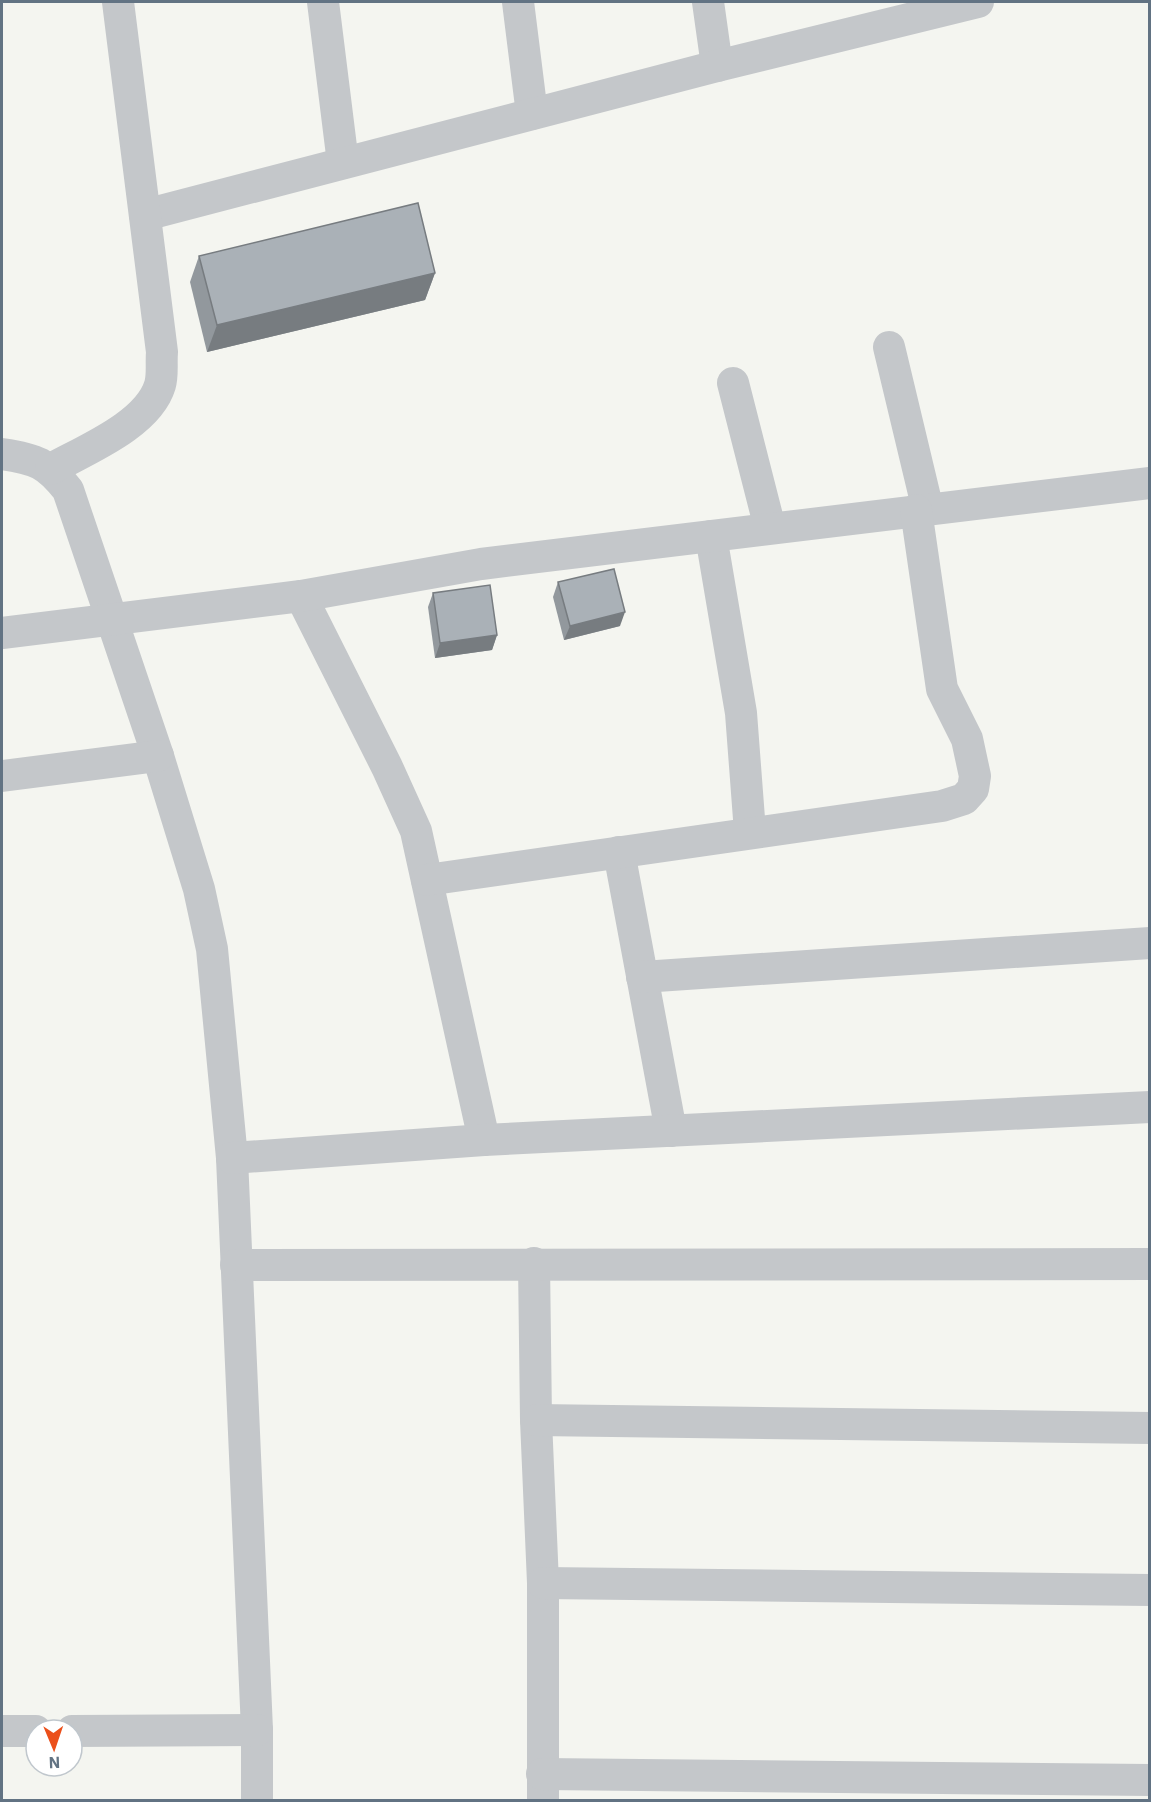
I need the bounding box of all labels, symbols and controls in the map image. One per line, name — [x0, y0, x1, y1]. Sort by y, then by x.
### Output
north arrow — [24, 1718, 84, 1778]
text: N — [48, 1753, 61, 1773]

